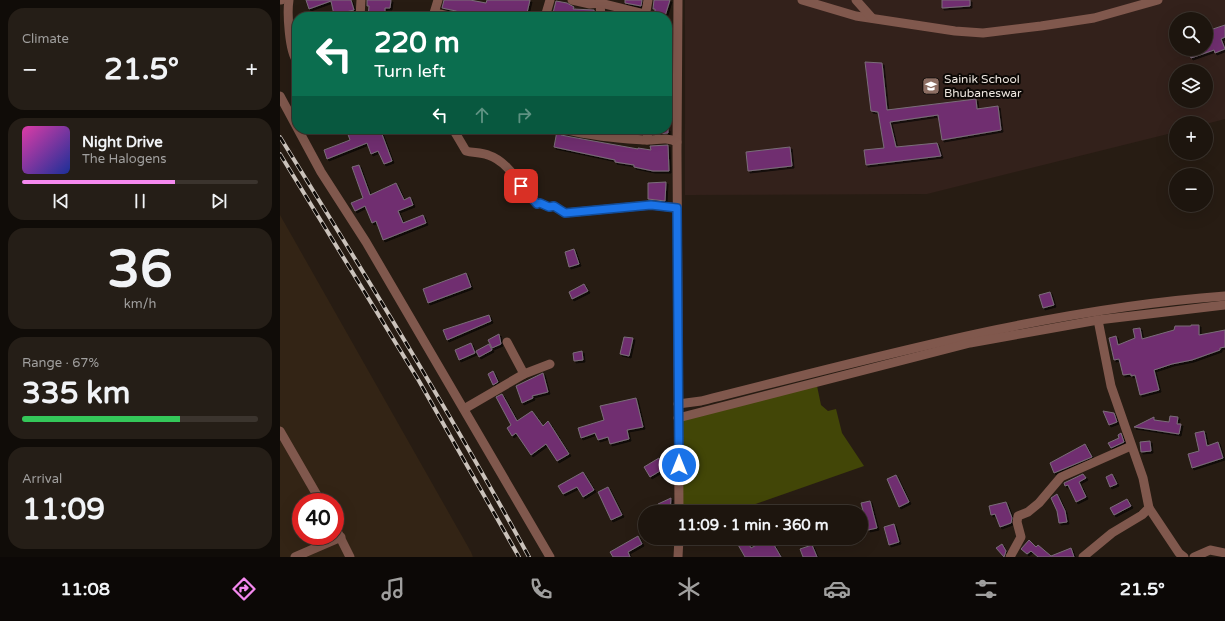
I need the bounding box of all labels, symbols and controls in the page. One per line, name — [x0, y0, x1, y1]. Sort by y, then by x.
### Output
map controls — [1169, 12, 1213, 212]
button: search — [1169, 12, 1213, 56]
text: 220 m — [374, 26, 460, 60]
icon: left — [308, 28, 360, 80]
text: Climate — [22, 31, 69, 47]
text: 21.5° — [104, 51, 179, 88]
text: − — [22, 57, 38, 83]
text: + — [246, 57, 258, 83]
text: Turn left — [374, 60, 446, 82]
button: layers — [1169, 64, 1213, 108]
place label: Sainik School Bhubaneswar — [944, 72, 1022, 100]
school or university icon: Sainik School Bhubaneswar — [921, 76, 941, 96]
icon: left — [429, 104, 451, 126]
icon: ahead — [471, 104, 493, 126]
icon: right — [513, 104, 535, 126]
button: + — [1169, 116, 1213, 160]
text: Night Drive — [82, 133, 163, 151]
text: The Halogens — [82, 151, 166, 167]
button: − — [1169, 168, 1213, 212]
pin — [504, 169, 538, 203]
icon: arrive — [510, 175, 532, 197]
icon: previous — [50, 190, 72, 212]
icon: pause — [129, 190, 151, 212]
icon: next — [208, 190, 230, 212]
text: 36 — [107, 238, 173, 301]
text: km/h — [124, 296, 156, 312]
text: Range · 67% — [22, 355, 99, 371]
text: 335 km — [22, 375, 130, 412]
position arrow — [658, 444, 700, 486]
text: Arrival — [22, 471, 62, 487]
text: 11:09 — [22, 491, 105, 528]
speed limit sign: 40 — [292, 493, 344, 545]
text: 11:09 · 1 min · 360 m — [678, 516, 828, 534]
icon: directions — [230, 575, 258, 603]
icon: music — [379, 575, 407, 603]
icon: phone — [527, 575, 555, 603]
icon: climate — [675, 575, 703, 603]
icon: car — [823, 575, 851, 603]
icon: filters — [972, 575, 1000, 603]
text: 11:08 — [60, 578, 110, 600]
text: 21.5° — [1120, 578, 1165, 600]

